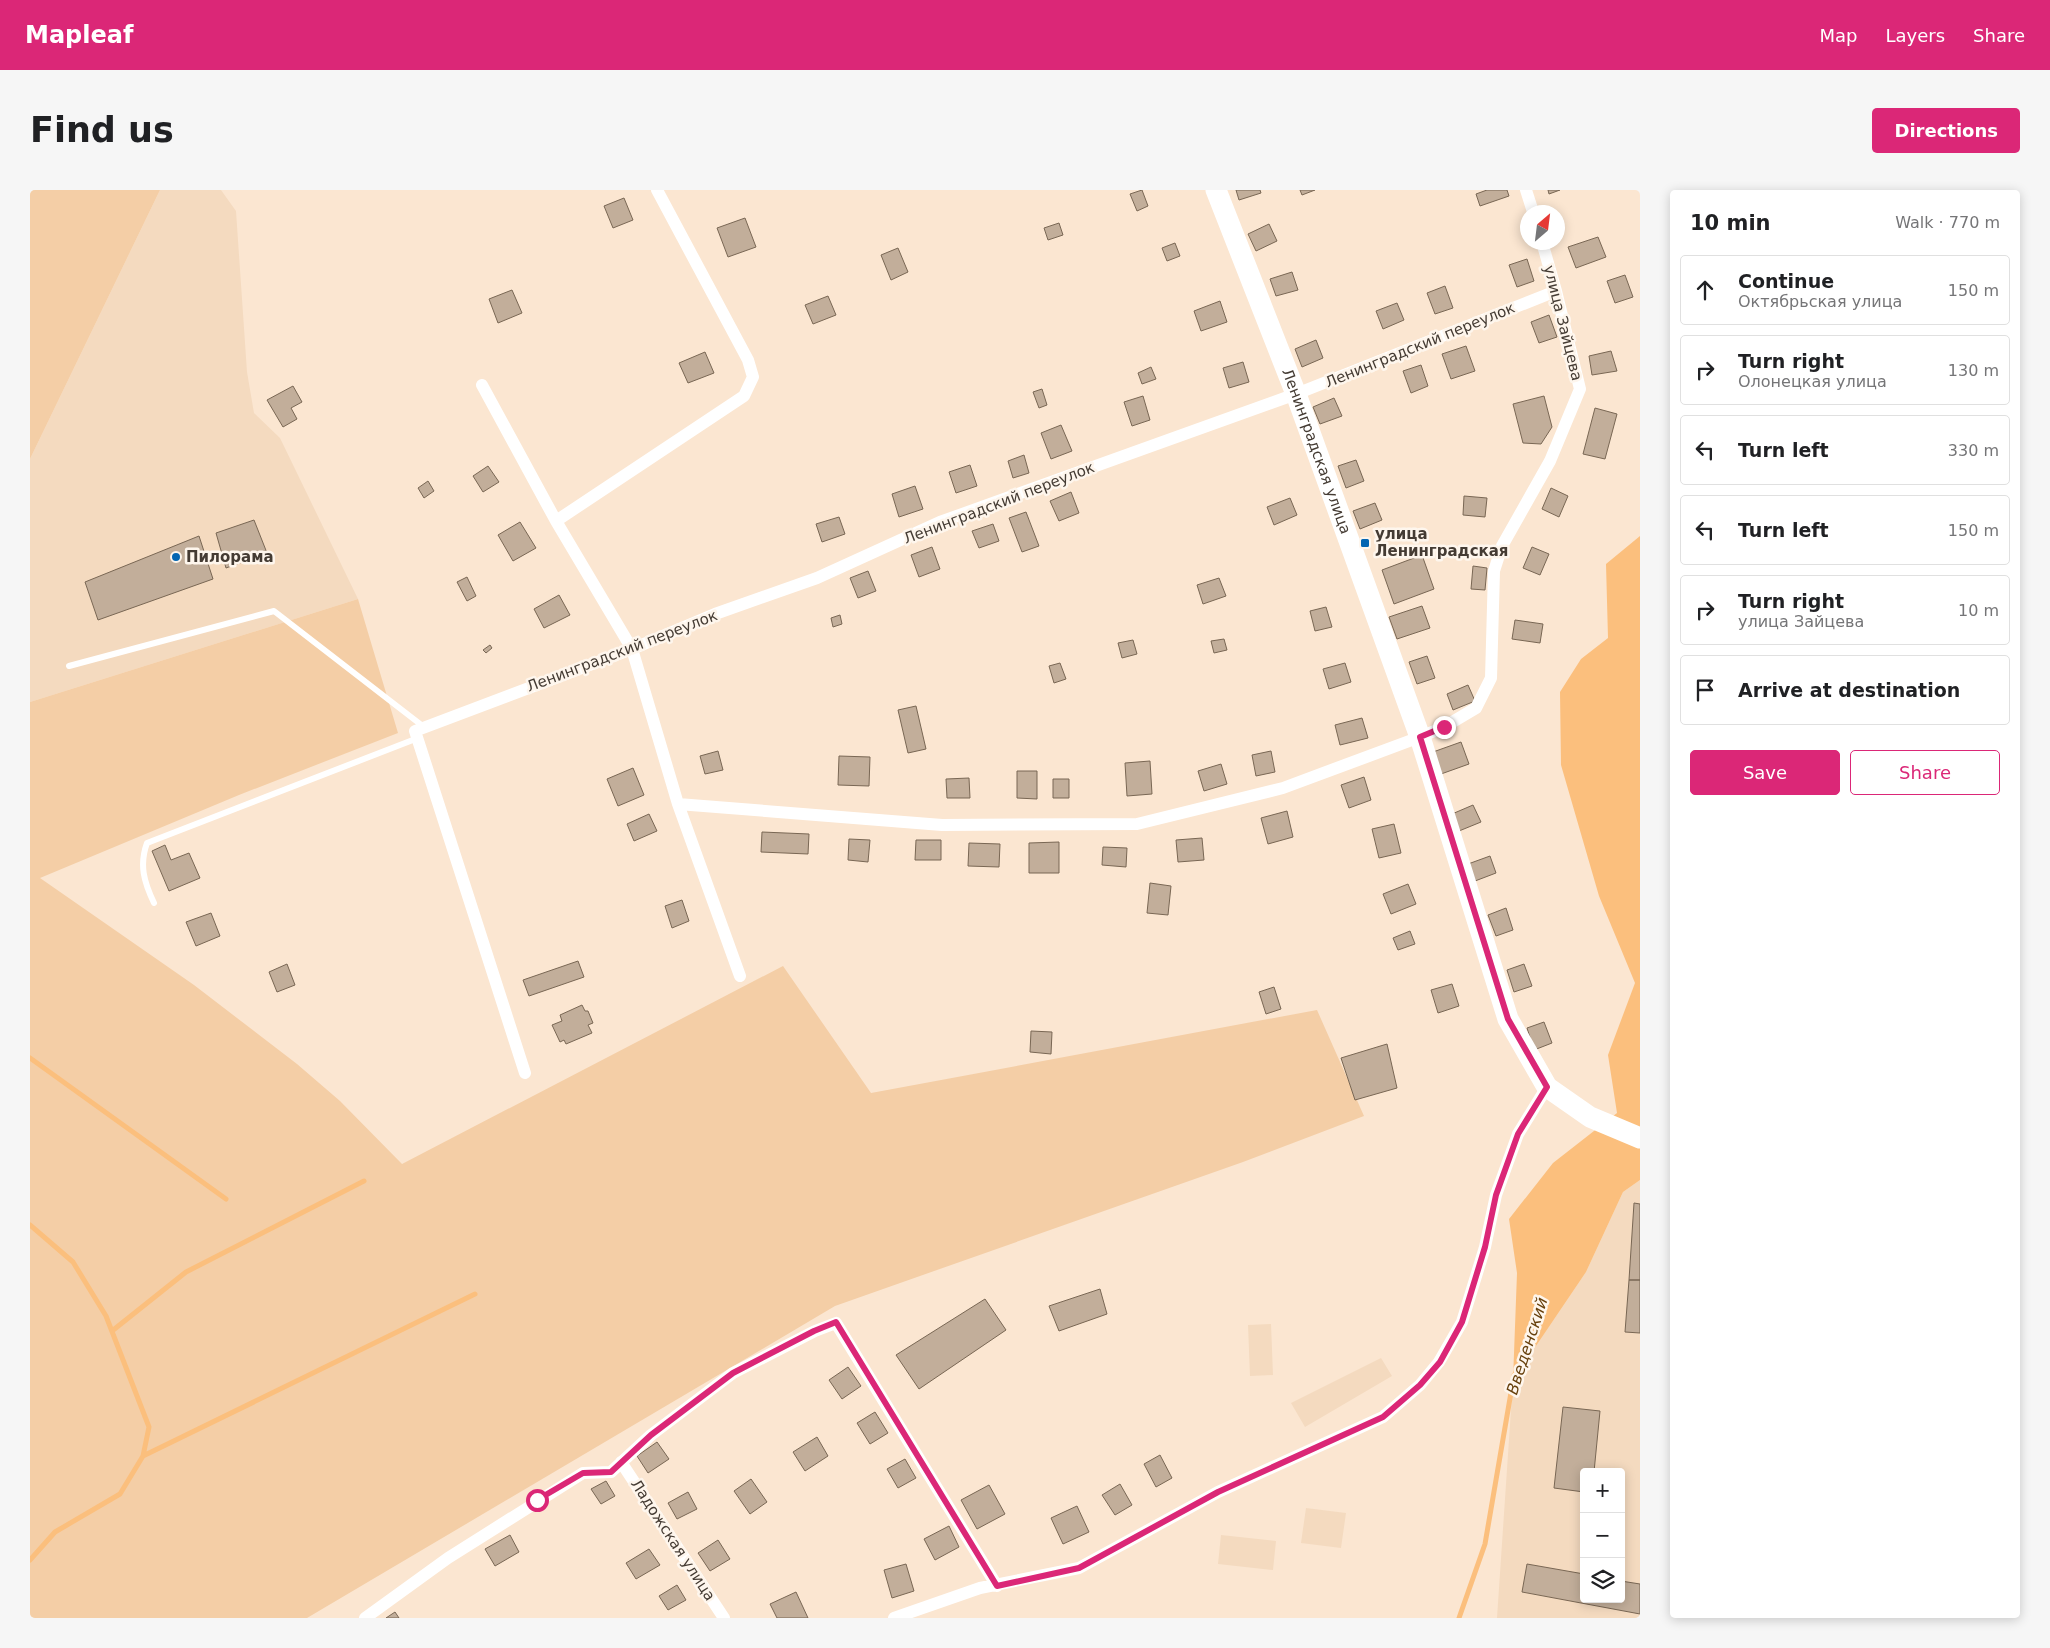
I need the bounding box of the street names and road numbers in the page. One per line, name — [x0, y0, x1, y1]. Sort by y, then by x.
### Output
street label: улица Зайцева — [1540, 263, 1586, 383]
street label: Ленинградский переулок — [1323, 299, 1517, 391]
street label: Ленинградская улица — [1278, 366, 1355, 537]
street label: Ленинградский переулок — [901, 458, 1097, 548]
street label: Ленинградский переулок — [524, 606, 720, 696]
street label: Ладожская улица — [627, 1476, 719, 1604]

